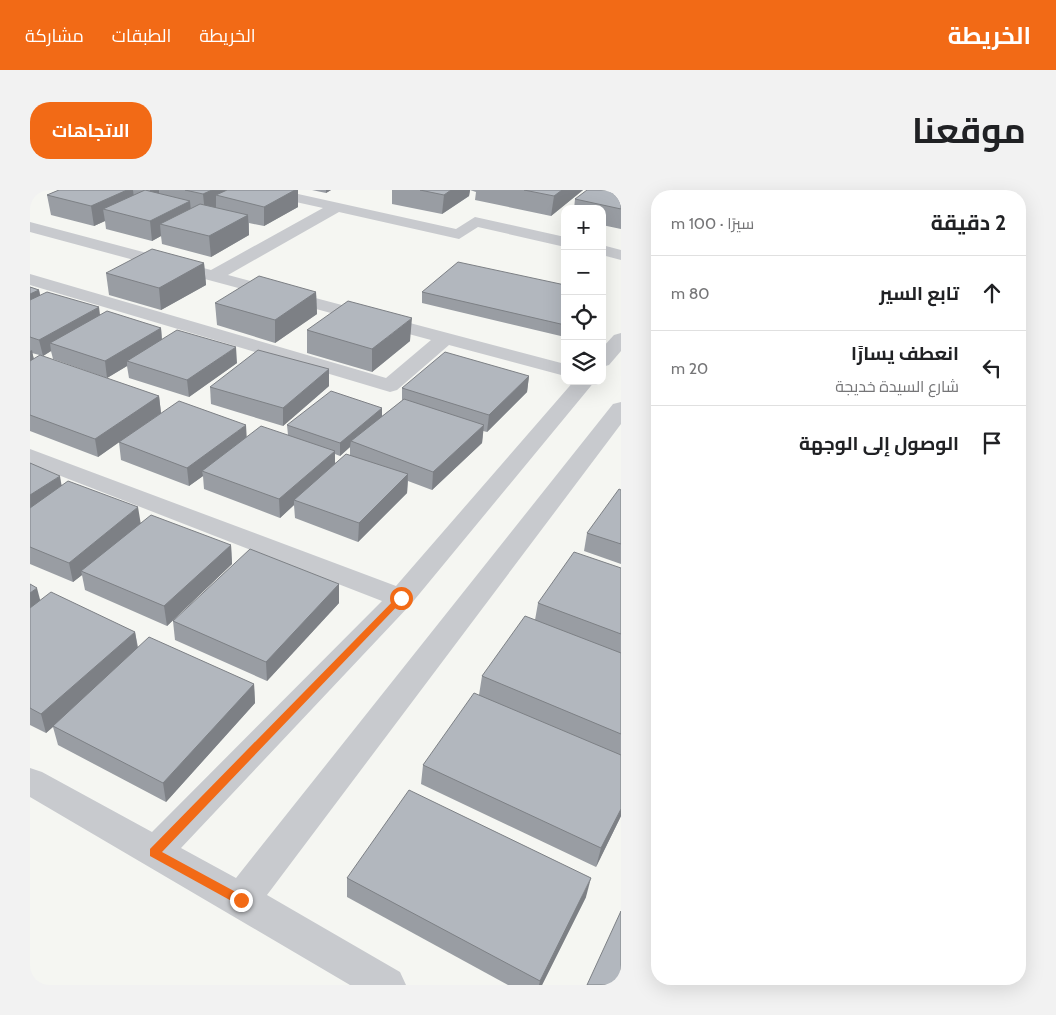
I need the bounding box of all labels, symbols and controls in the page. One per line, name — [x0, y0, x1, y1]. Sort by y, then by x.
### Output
text: الخريطة — [948, 21, 1031, 50]
text: مشاركة — [25, 25, 84, 47]
text: الطبقات — [112, 25, 171, 47]
text: الخريطة — [199, 25, 256, 47]
button: الاتجاهات — [30, 102, 152, 159]
text: موقعنا — [912, 109, 1026, 152]
map controls — [561, 205, 606, 385]
button: + — [561, 205, 606, 250]
text: 2 دقيقة — [931, 210, 1006, 235]
text: سيرًا · 100 m — [671, 214, 754, 233]
button: − — [561, 250, 606, 295]
icon: ahead — [978, 279, 1006, 307]
text: تابع السير — [879, 282, 959, 305]
text: 80 m — [671, 284, 710, 303]
button: locate — [561, 295, 606, 340]
button: layers — [561, 340, 606, 385]
text: انعطف يسارًا — [851, 342, 959, 365]
icon: left — [978, 354, 1006, 382]
text: 20 m — [671, 359, 708, 378]
text: شارع السيدة خديجة — [835, 377, 959, 396]
icon: arrive — [978, 429, 1006, 457]
text: الوصول إلى الوجهة — [799, 432, 959, 455]
route start — [390, 587, 413, 610]
route end — [230, 889, 253, 912]

